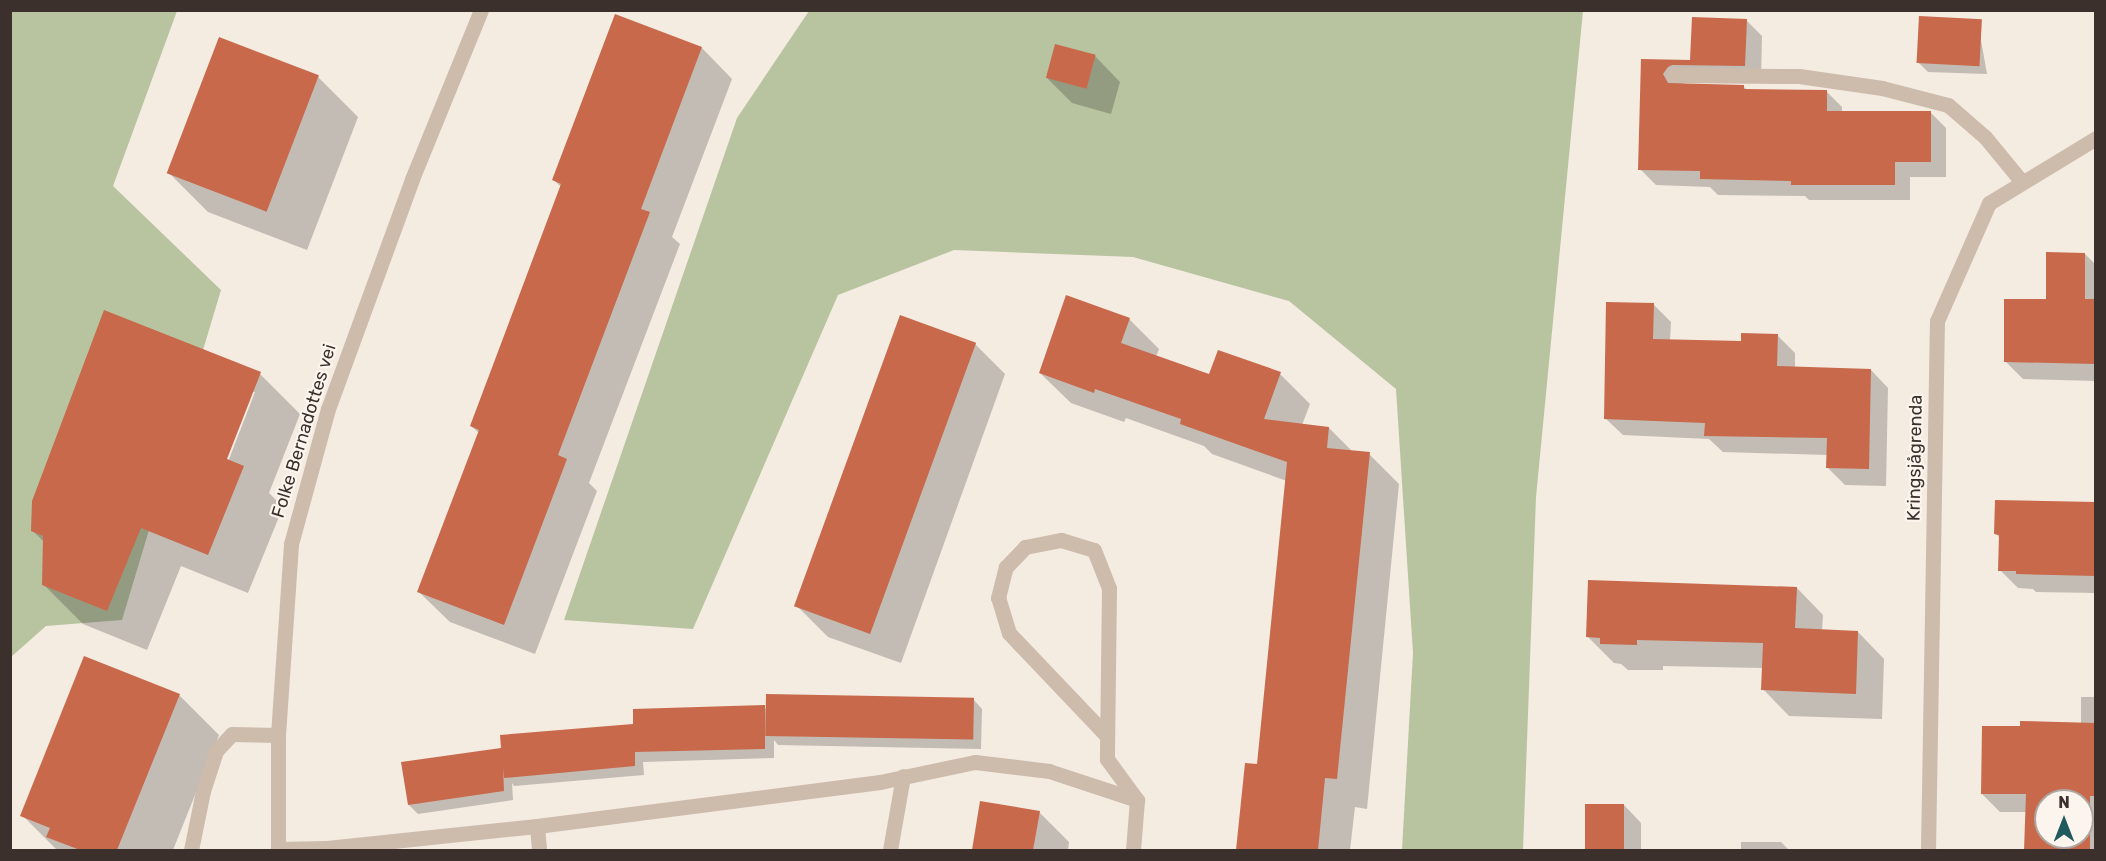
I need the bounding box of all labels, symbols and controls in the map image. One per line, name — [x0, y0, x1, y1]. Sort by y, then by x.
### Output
street label: Folke Bernadottes vei — [267, 341, 341, 521]
street label: Kringsjågrenda — [1903, 395, 1927, 521]
north arrow — [2034, 789, 2094, 849]
text: N — [2058, 793, 2070, 812]

